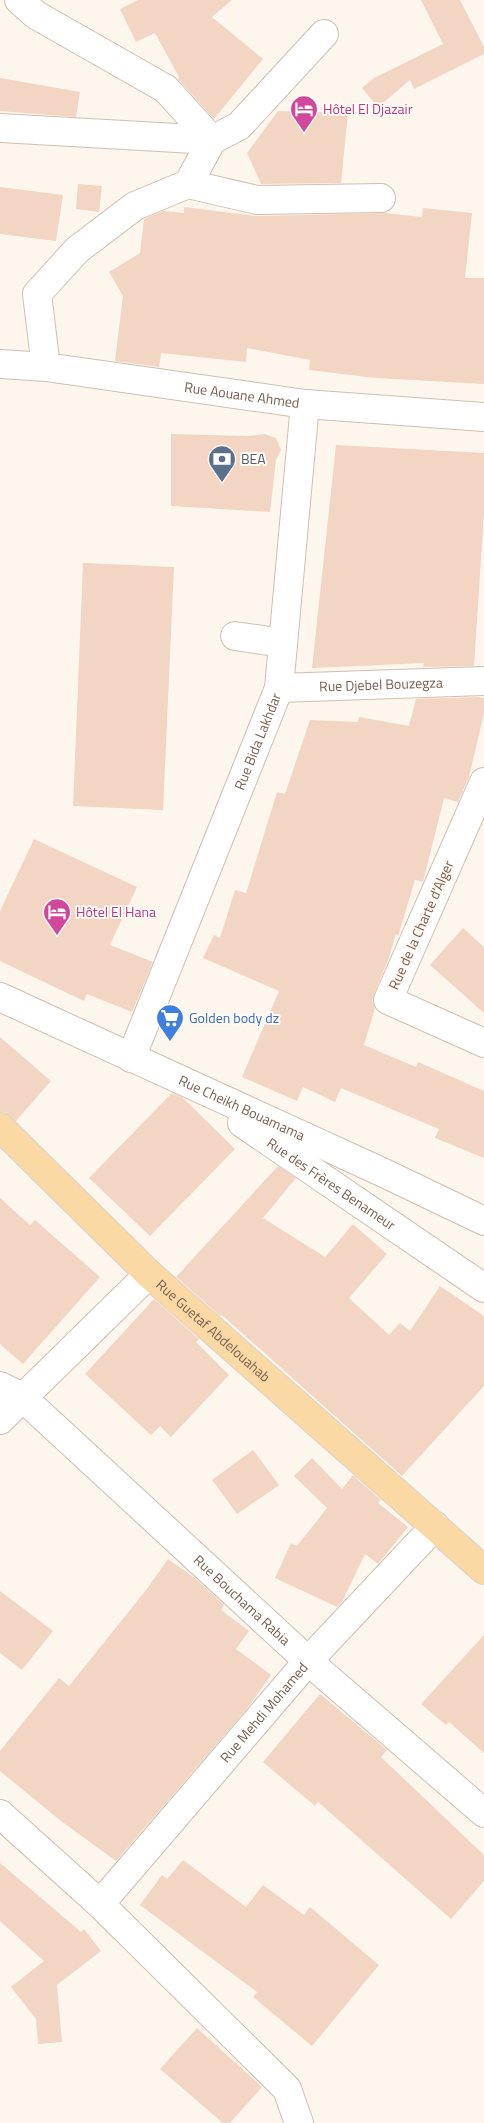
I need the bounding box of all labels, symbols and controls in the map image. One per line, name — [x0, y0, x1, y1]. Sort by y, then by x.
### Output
hotel icon: Hôtel El Djazair — [289, 94, 319, 133]
place label: Hôtel El Djazair — [323, 98, 413, 119]
street label: Rue Aouane Ahmed — [183, 376, 301, 413]
bank icon: BEA — [207, 444, 237, 483]
place label: BEA — [241, 448, 266, 469]
street label: Rue Djebel Bouzegza — [319, 671, 443, 697]
street label: Rue Bida Lakhdar — [228, 690, 286, 793]
street label: Rue de la Charte d'Alger — [383, 857, 459, 993]
hotel icon: Hôtel El Hana — [42, 897, 72, 936]
place label: Hôtel El Hana — [76, 901, 156, 922]
supermarket icon: Golden body dz — [155, 1003, 185, 1042]
place label: Golden body dz — [189, 1007, 279, 1028]
street label: Rue Cheikh Bouamama — [175, 1069, 309, 1145]
street label: Rue des Frères Benameur — [263, 1132, 400, 1235]
street label: Rue Guetaf Abdelouahab — [152, 1274, 275, 1387]
street label: Rue Bouchama Rabia — [189, 1550, 295, 1650]
street label: Rue Mehdi Mohamed — [215, 1658, 312, 1767]

